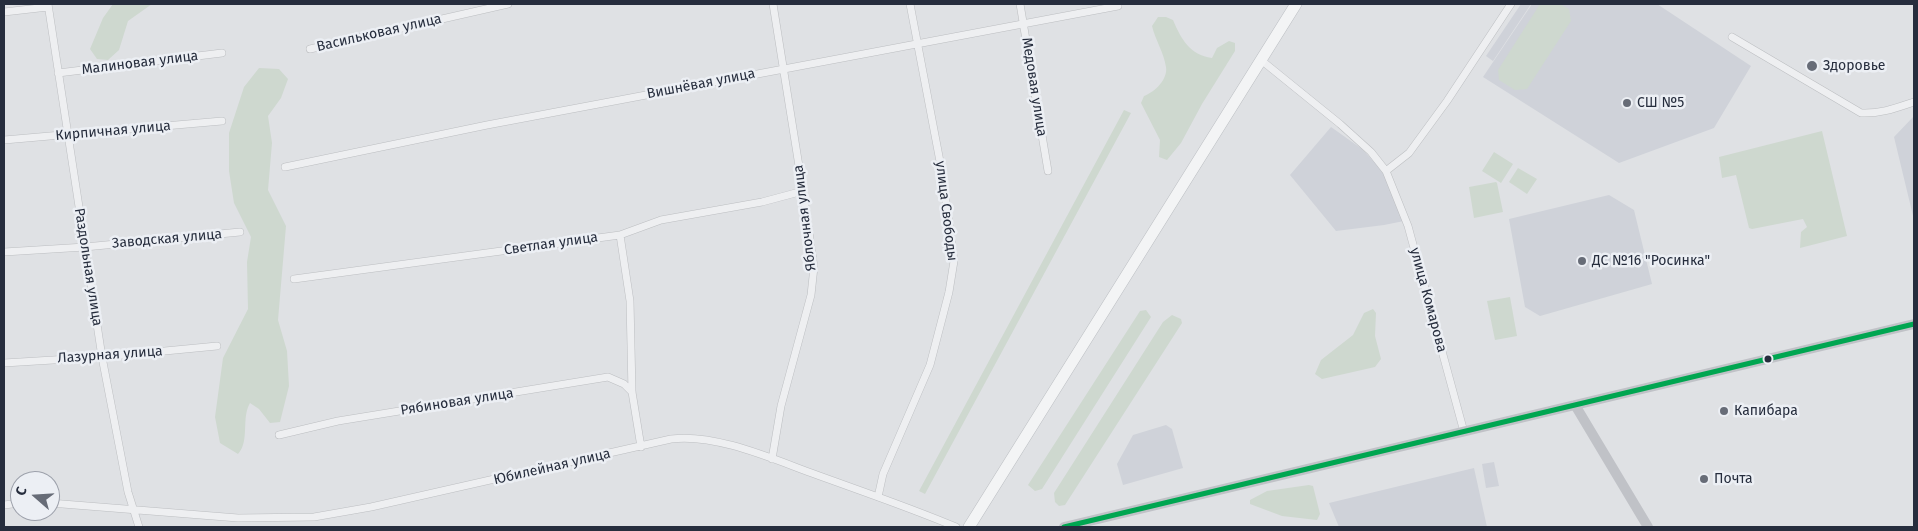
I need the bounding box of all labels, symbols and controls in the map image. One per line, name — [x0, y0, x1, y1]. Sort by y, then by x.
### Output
street label: Васильковая улица — [315, 10, 443, 56]
street label: Медовая улица — [1018, 36, 1050, 138]
street label: Малиновая улица — [81, 48, 199, 78]
place label: Здоровье — [1823, 58, 1885, 74]
marker: Здоровье — [1805, 59, 1819, 73]
street label: Вишнёвая улица — [646, 65, 756, 103]
place label: СШ №5 — [1637, 95, 1684, 111]
marker: СШ №5 — [1621, 97, 1633, 109]
street label: Кирпичная улица — [55, 118, 171, 144]
street label: улица Свободы — [932, 160, 960, 262]
street label: Яблочная улица — [790, 164, 820, 272]
street label: Раздольная улица — [70, 207, 106, 327]
street label: Заводская улица — [111, 226, 223, 252]
street label: Светлая улица — [503, 229, 599, 259]
street label: улица Комарова — [1406, 246, 1450, 354]
place label: ДС №16 "Росинка" — [1592, 253, 1710, 269]
marker: ДС №16 "Росинка" — [1576, 255, 1588, 267]
street label: Лазурная улица — [57, 343, 163, 367]
unlabelled marker — [1763, 354, 1773, 364]
street label: Рябиновая улица — [399, 385, 515, 419]
place label: Капибара — [1734, 403, 1798, 419]
marker: Капибара — [1718, 405, 1730, 417]
street label: Юбилейная улица — [492, 445, 612, 489]
north arrow — [10, 471, 60, 521]
place label: Почта — [1714, 471, 1753, 487]
marker: Почта — [1698, 473, 1710, 485]
text: С — [12, 485, 31, 498]

